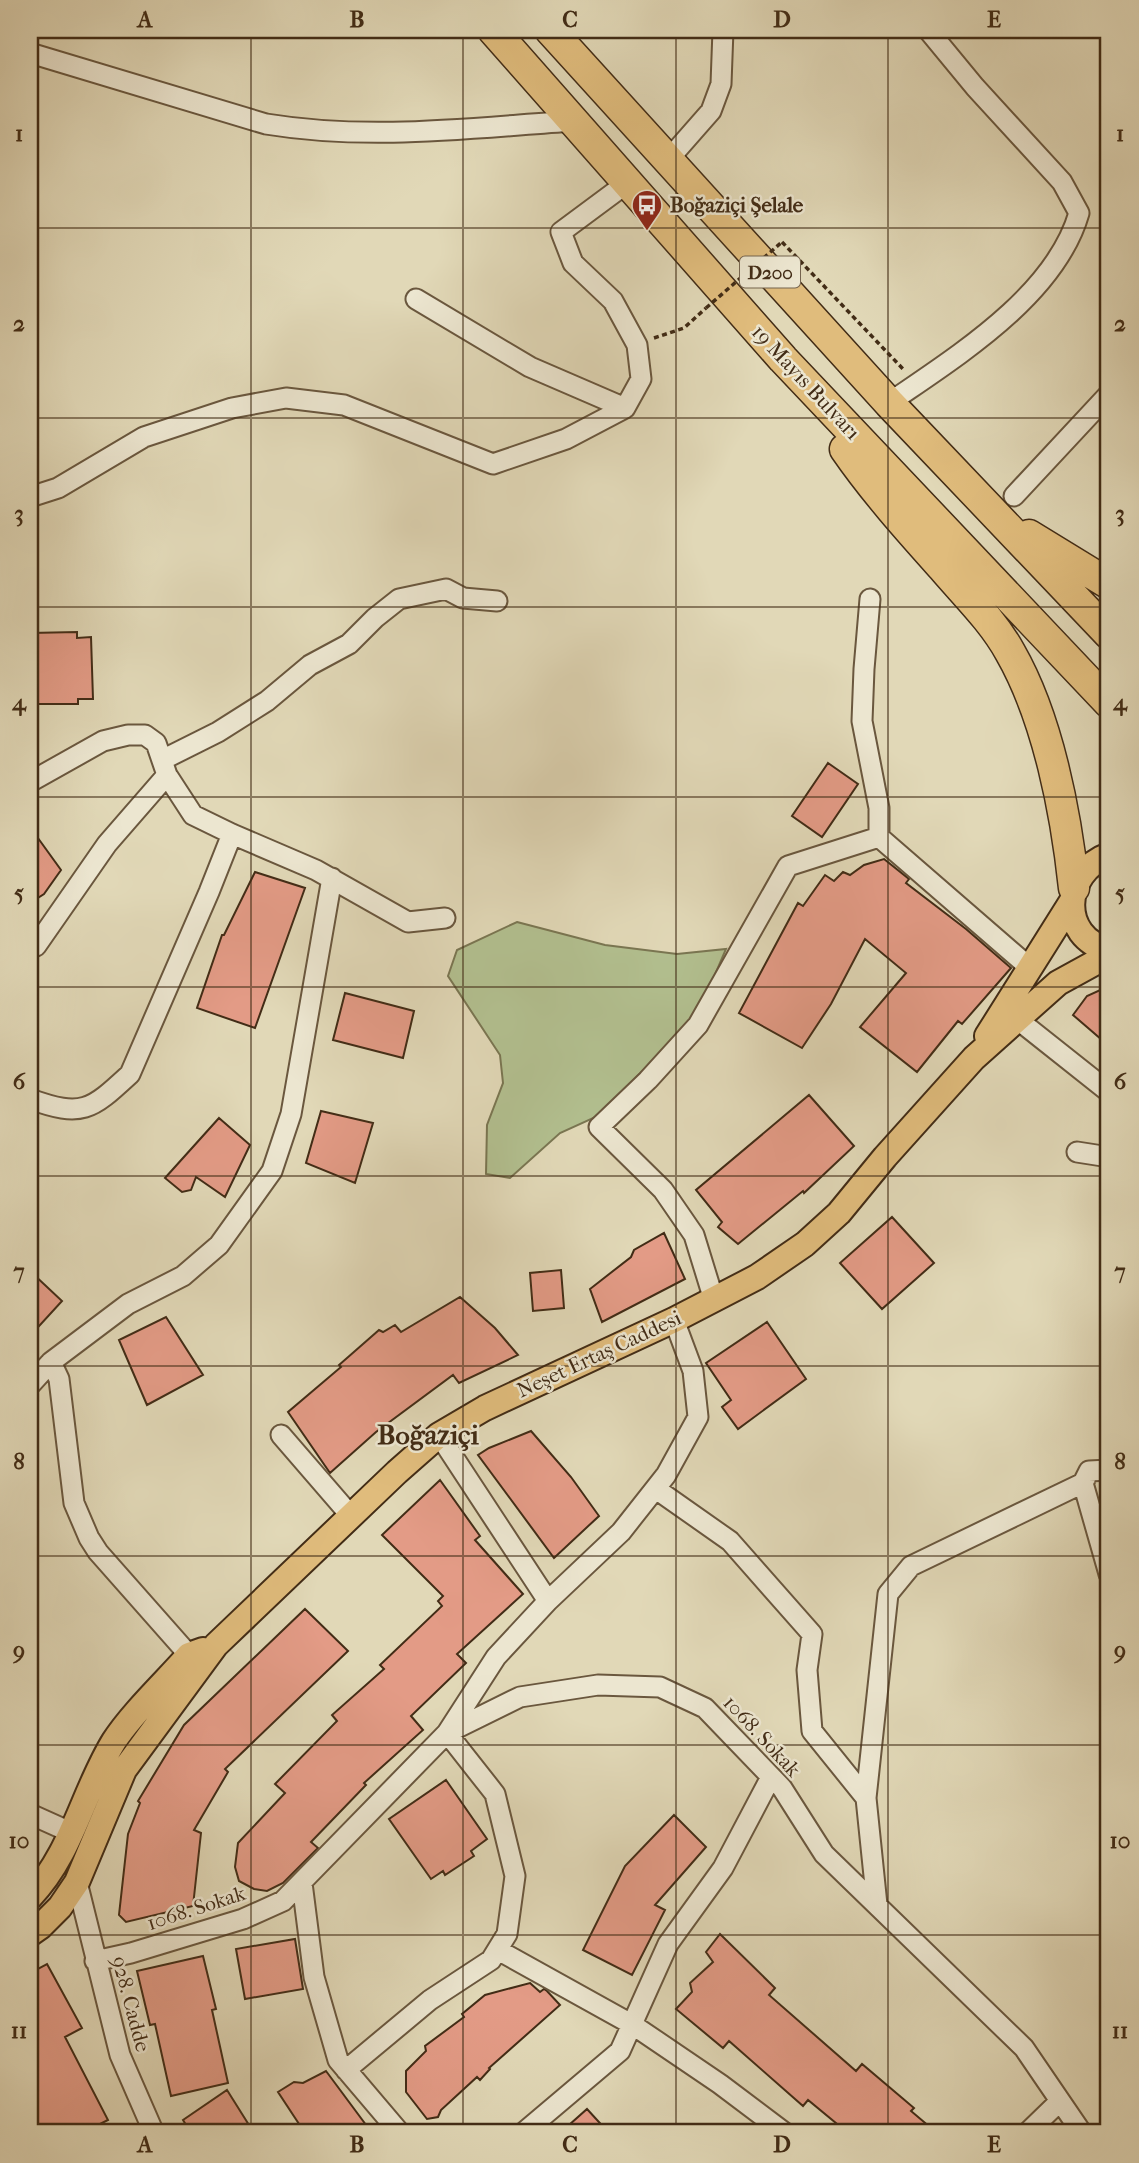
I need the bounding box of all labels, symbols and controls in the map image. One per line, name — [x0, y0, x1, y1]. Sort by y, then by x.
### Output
text: A — [136, 6, 154, 33]
text: B — [350, 6, 365, 33]
text: C — [562, 6, 578, 33]
text: D — [773, 6, 791, 33]
text: E — [987, 6, 1001, 33]
text: 1 — [15, 120, 23, 147]
text: 1 — [1116, 120, 1124, 147]
bus stop icon: Boğaziçi Şelale — [630, 188, 664, 232]
place label: Boğaziçi Şelale — [670, 193, 804, 218]
road number: D200 — [740, 256, 800, 288]
text: 2 — [13, 310, 25, 337]
text: 2 — [1114, 310, 1126, 337]
street label: 19 Mayıs Bulvarı — [747, 320, 865, 444]
text: 3 — [14, 500, 24, 527]
text: 3 — [1115, 500, 1125, 527]
text: 4 — [11, 689, 27, 716]
text: 4 — [1112, 689, 1128, 716]
text: 5 — [14, 879, 24, 906]
text: 5 — [1115, 879, 1125, 906]
text: 6 — [13, 1068, 26, 1095]
text: 6 — [1114, 1068, 1127, 1095]
text: 7 — [12, 1258, 25, 1285]
text: 7 — [1113, 1258, 1126, 1285]
street label: Neşet Ertaş Caddesi — [513, 1305, 685, 1403]
district label: Boğaziçi — [377, 1418, 479, 1452]
text: 8 — [13, 1448, 25, 1475]
text: 8 — [1114, 1448, 1126, 1475]
text: 9 — [12, 1637, 25, 1664]
text: 9 — [1113, 1637, 1126, 1664]
street label: 1068. Sokak — [718, 1690, 806, 1782]
text: 10 — [9, 1827, 29, 1854]
text: 10 — [1110, 1827, 1130, 1854]
street label: 1068. Sokak — [144, 1881, 248, 1935]
street label: 928. Cadde — [107, 1954, 155, 2054]
text: 11 — [11, 2017, 27, 2044]
text: 11 — [1112, 2017, 1128, 2044]
text: A — [136, 2131, 154, 2158]
text: B — [350, 2131, 365, 2158]
text: C — [562, 2131, 578, 2158]
text: D — [773, 2131, 791, 2158]
text: E — [987, 2131, 1001, 2158]

